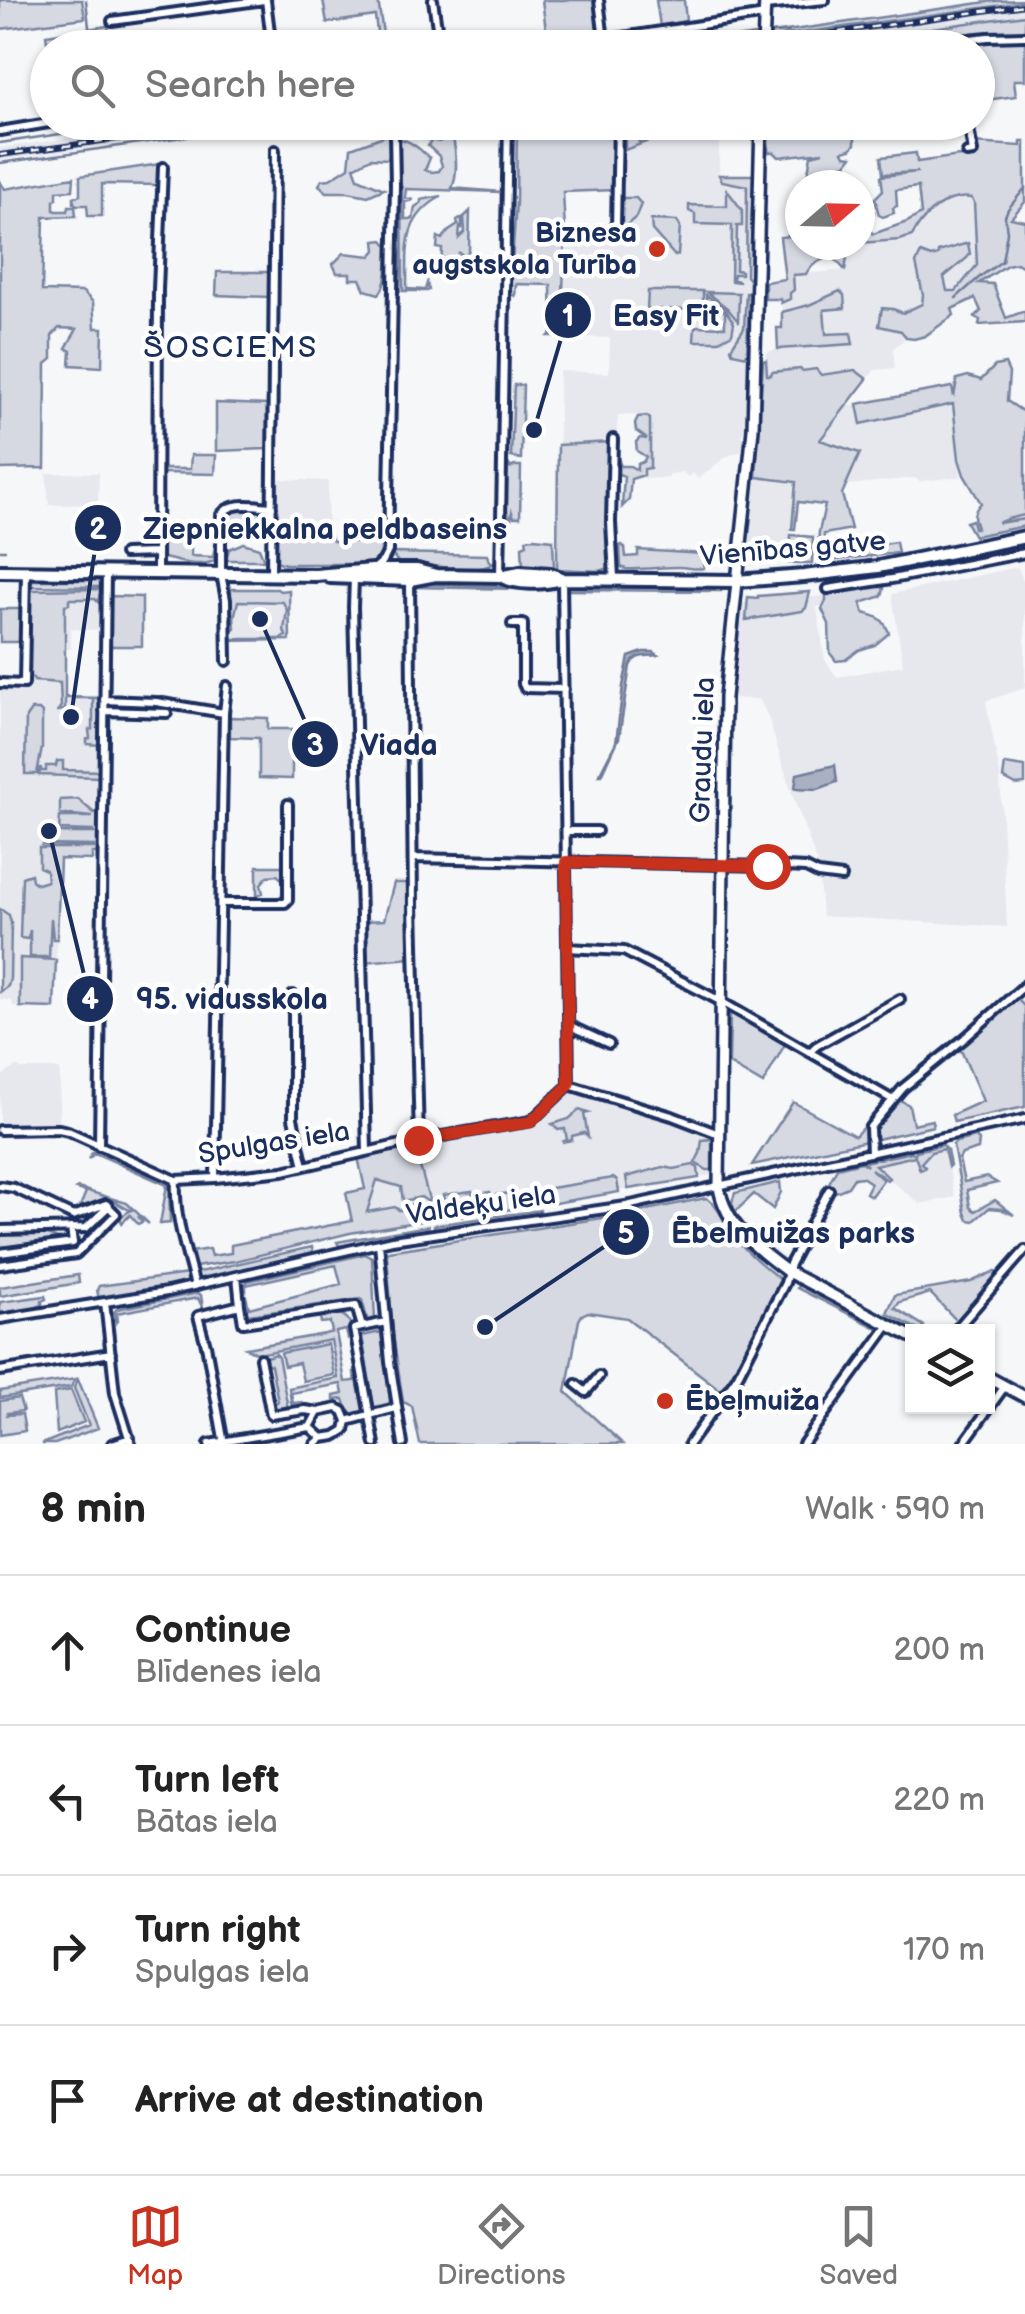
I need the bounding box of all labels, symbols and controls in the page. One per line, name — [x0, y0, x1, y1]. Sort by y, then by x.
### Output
search box — [30, 30, 995, 140]
icon: search — [65, 58, 120, 113]
text: Search here — [145, 63, 356, 108]
north arrow — [785, 170, 875, 260]
place label: Biznesa augstskola Turība — [412, 217, 637, 282]
marker: Biznesa augstskola Turība — [646, 238, 668, 260]
callout: Easy Fit — [543, 285, 740, 345]
text: 1 — [562, 299, 574, 335]
text: Easy Fit — [613, 299, 719, 335]
district label: ŠOSCIEMS — [143, 330, 319, 366]
callout: Ziepniekkalna peldbaseins — [73, 498, 527, 558]
text: 2 — [89, 512, 107, 548]
text: Ziepniekkalna peldbaseins — [143, 512, 507, 548]
street label: Vienības gatve — [699, 524, 887, 574]
street label: Graudu iela — [684, 676, 722, 824]
callout: Viada — [290, 714, 458, 774]
text: 3 — [306, 728, 324, 764]
text: Viada — [360, 728, 438, 764]
route start — [745, 844, 791, 890]
callout: 95. vidusskola — [65, 969, 348, 1029]
text: 4 — [81, 982, 99, 1018]
text: 95. vidusskola — [136, 982, 328, 1018]
street label: Spulgas iela — [196, 1115, 352, 1171]
route end — [396, 1118, 442, 1164]
street label: Valdeķu iela — [404, 1178, 558, 1232]
callout: Ēbelmuižas parks — [601, 1202, 935, 1262]
text: Ēbelmuižas parks — [671, 1215, 915, 1252]
text: 5 — [617, 1216, 635, 1252]
map controls — [905, 1324, 995, 1414]
button: layers — [905, 1324, 995, 1414]
place label: Ēbeļmuiža — [685, 1384, 820, 1418]
marker: Ēbeļmuiža — [654, 1390, 676, 1412]
text: 8 min — [40, 1484, 146, 1535]
text: Walk · 590 m — [805, 1490, 985, 1529]
text: Continue — [135, 1608, 291, 1653]
icon: ahead — [40, 1623, 95, 1678]
text: 200 m — [893, 1631, 985, 1670]
text: Blīdenes iela — [135, 1653, 322, 1692]
text: Turn left — [135, 1758, 279, 1803]
icon: left — [40, 1773, 95, 1828]
text: 220 m — [893, 1781, 985, 1820]
text: Bātas iela — [135, 1803, 278, 1842]
text: Turn right — [135, 1908, 300, 1953]
icon: right — [40, 1923, 95, 1978]
text: 170 m — [903, 1931, 985, 1970]
text: Spulgas iela — [135, 1953, 310, 1992]
icon: arrive — [40, 2073, 95, 2128]
text: Arrive at destination — [135, 2078, 484, 2123]
tab: Map — [127, 2199, 183, 2292]
tab: Directions — [437, 2199, 566, 2292]
tab: Saved — [820, 2199, 898, 2292]

